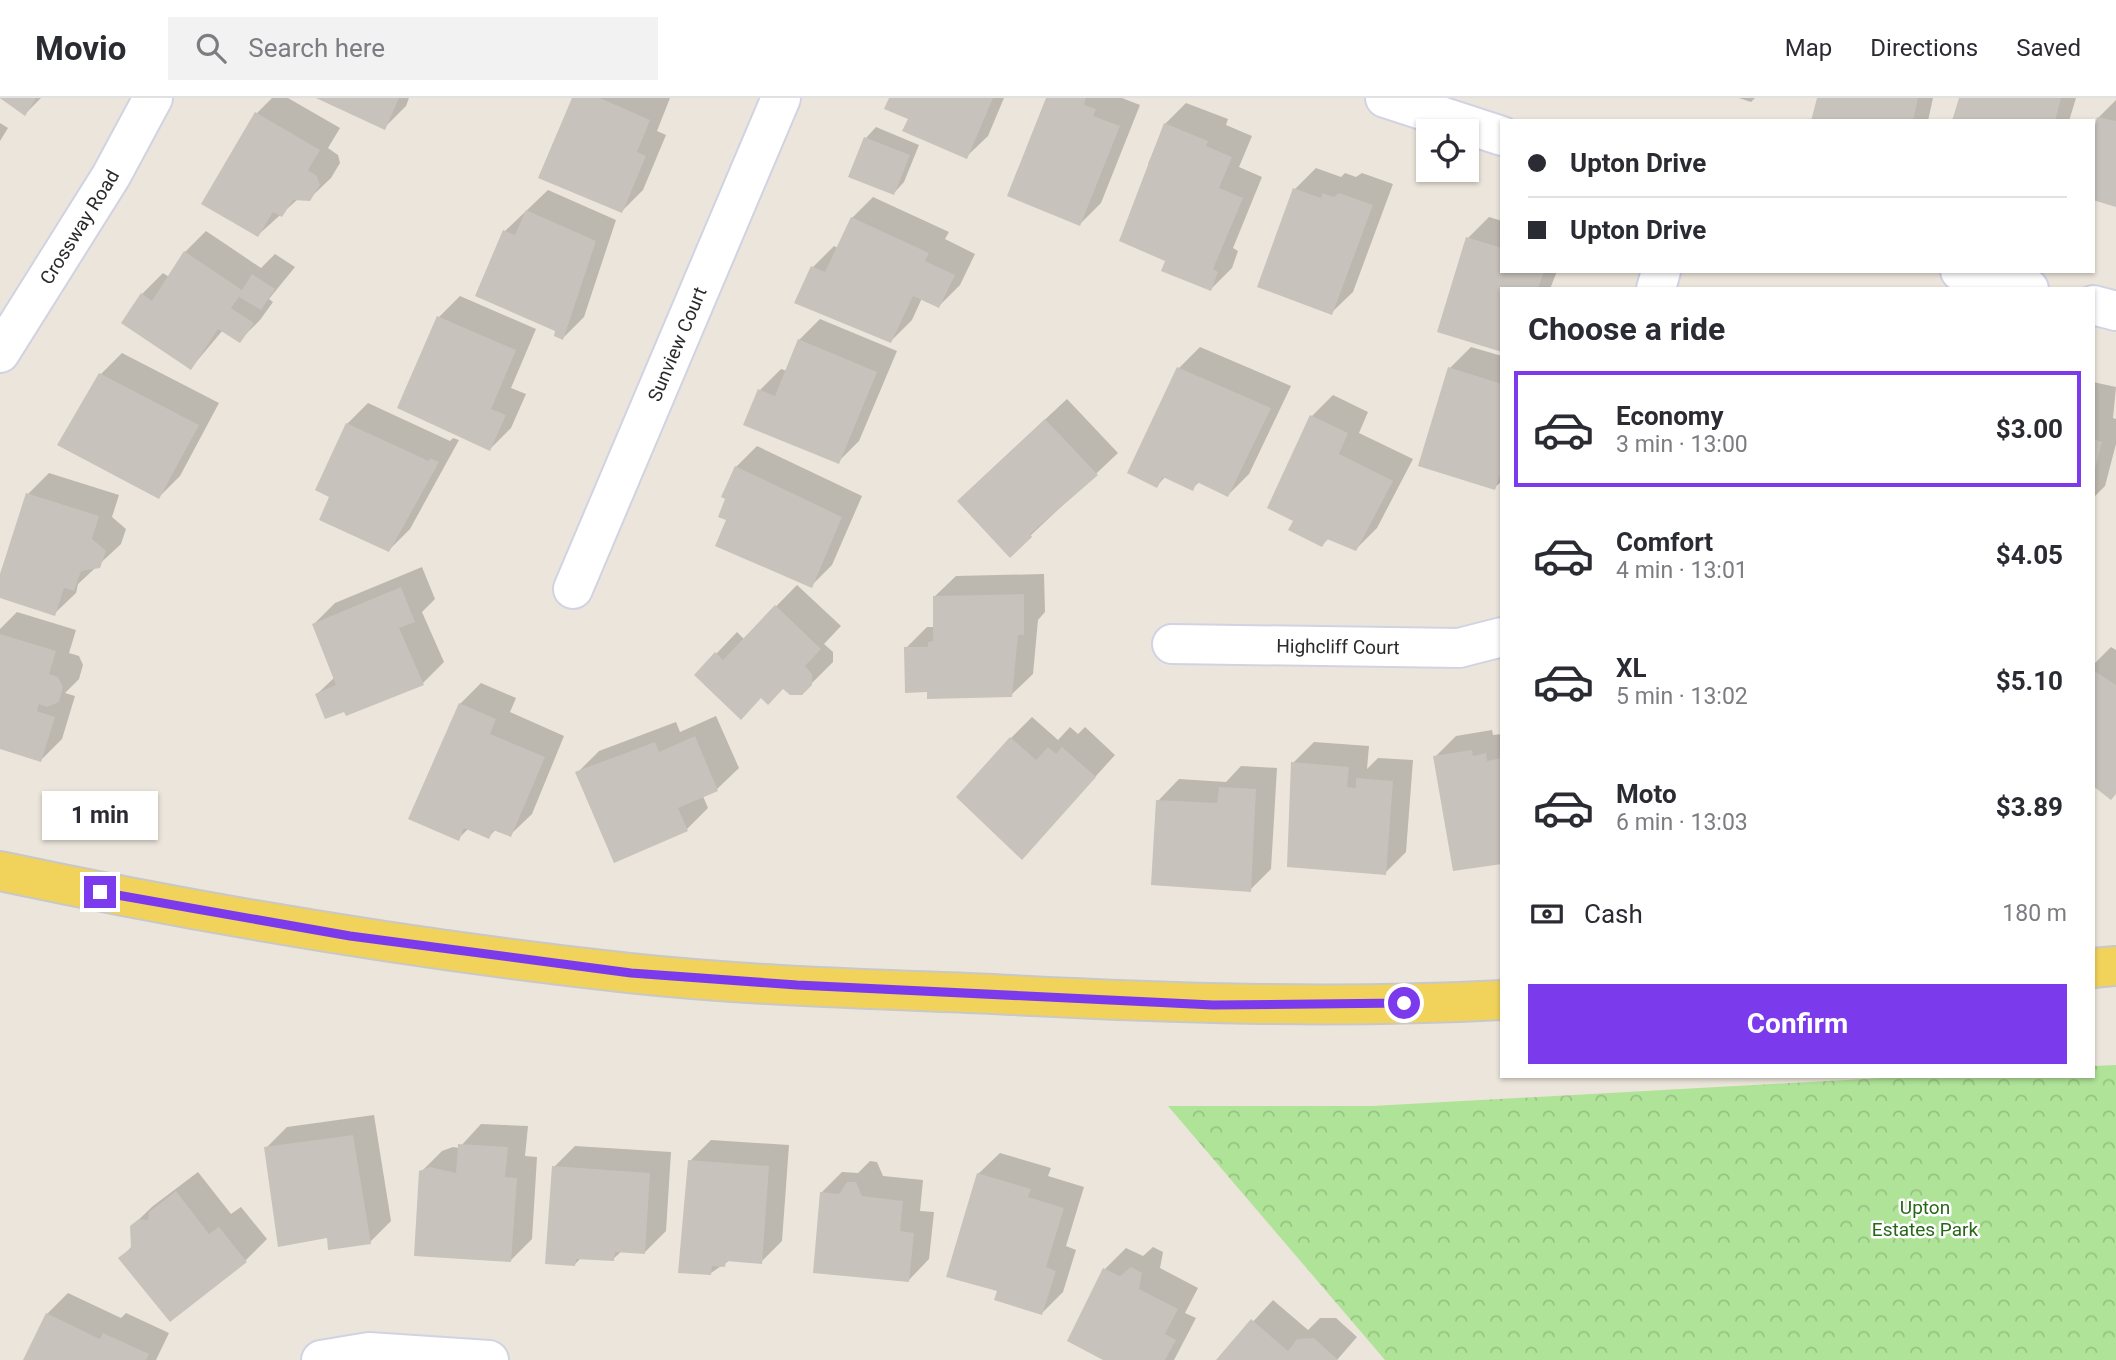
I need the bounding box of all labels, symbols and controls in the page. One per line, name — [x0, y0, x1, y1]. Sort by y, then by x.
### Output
search box — [168, 17, 658, 80]
text: Movio — [35, 29, 126, 68]
icon: search — [192, 29, 230, 67]
text: Search here — [248, 33, 385, 63]
text: Map — [1785, 34, 1832, 62]
text: Directions — [1870, 34, 1978, 62]
text: Saved — [2016, 34, 2081, 62]
map controls — [1416, 119, 1479, 182]
button: locate — [1416, 119, 1479, 182]
text: Upton Drive — [1570, 148, 1706, 178]
street label: Crossway Road — [35, 166, 124, 288]
text: Upton Drive — [1570, 215, 1706, 245]
street label: Sunview Court — [642, 283, 711, 405]
text: Choose a ride — [1528, 310, 1725, 348]
icon: car — [1532, 398, 1595, 461]
text: Economy — [1616, 401, 1723, 431]
text: $3.00 — [1996, 414, 2063, 444]
text: 3 min · 13:00 — [1616, 431, 1748, 458]
icon: car — [1532, 524, 1595, 587]
text: Comfort — [1616, 527, 1713, 557]
text: $4.05 — [1996, 540, 2063, 570]
text: 4 min · 13:01 — [1616, 557, 1748, 584]
street label: Highcliff Court — [1276, 634, 1400, 659]
icon: car — [1532, 650, 1595, 713]
text: XL — [1616, 653, 1647, 683]
text: $5.10 — [1996, 666, 2063, 696]
text: 5 min · 13:02 — [1616, 683, 1748, 710]
icon: car — [1532, 776, 1595, 839]
text: Moto — [1616, 779, 1677, 809]
callout: 1 min — [42, 790, 158, 840]
text: $3.89 — [1996, 792, 2063, 822]
text: 1 min — [71, 802, 129, 829]
text: 6 min · 13:03 — [1616, 809, 1748, 836]
route end — [84, 876, 116, 908]
icon: cash — [1528, 895, 1566, 933]
text: Cash — [1584, 899, 1643, 929]
text: 180 m — [2002, 900, 2067, 927]
button: Confirm — [1528, 984, 2067, 1064]
route start — [1388, 987, 1420, 1019]
park label: Upton Estates Park — [1872, 1196, 1978, 1241]

